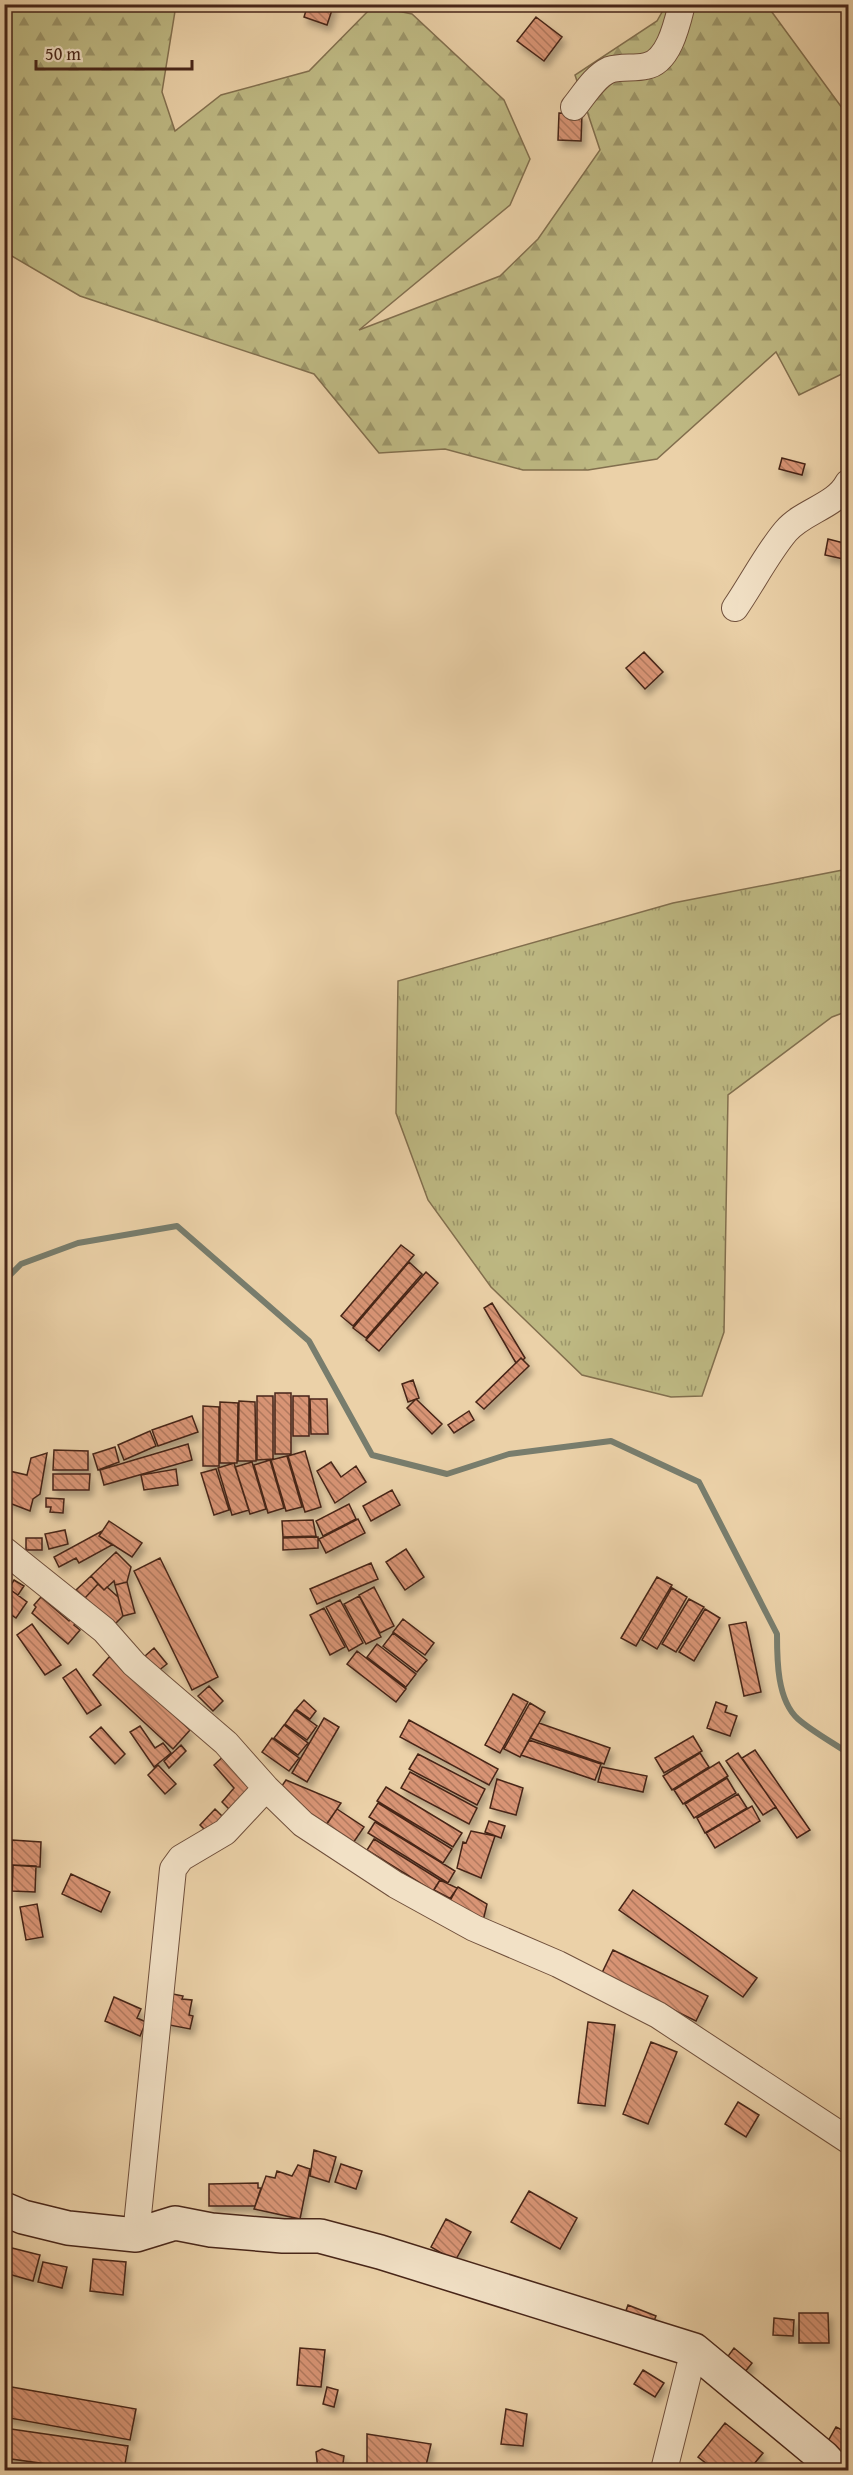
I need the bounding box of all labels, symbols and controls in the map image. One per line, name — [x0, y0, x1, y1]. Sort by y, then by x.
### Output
scale bar — [36, 33, 192, 71]
text: 50 m — [45, 40, 81, 67]

